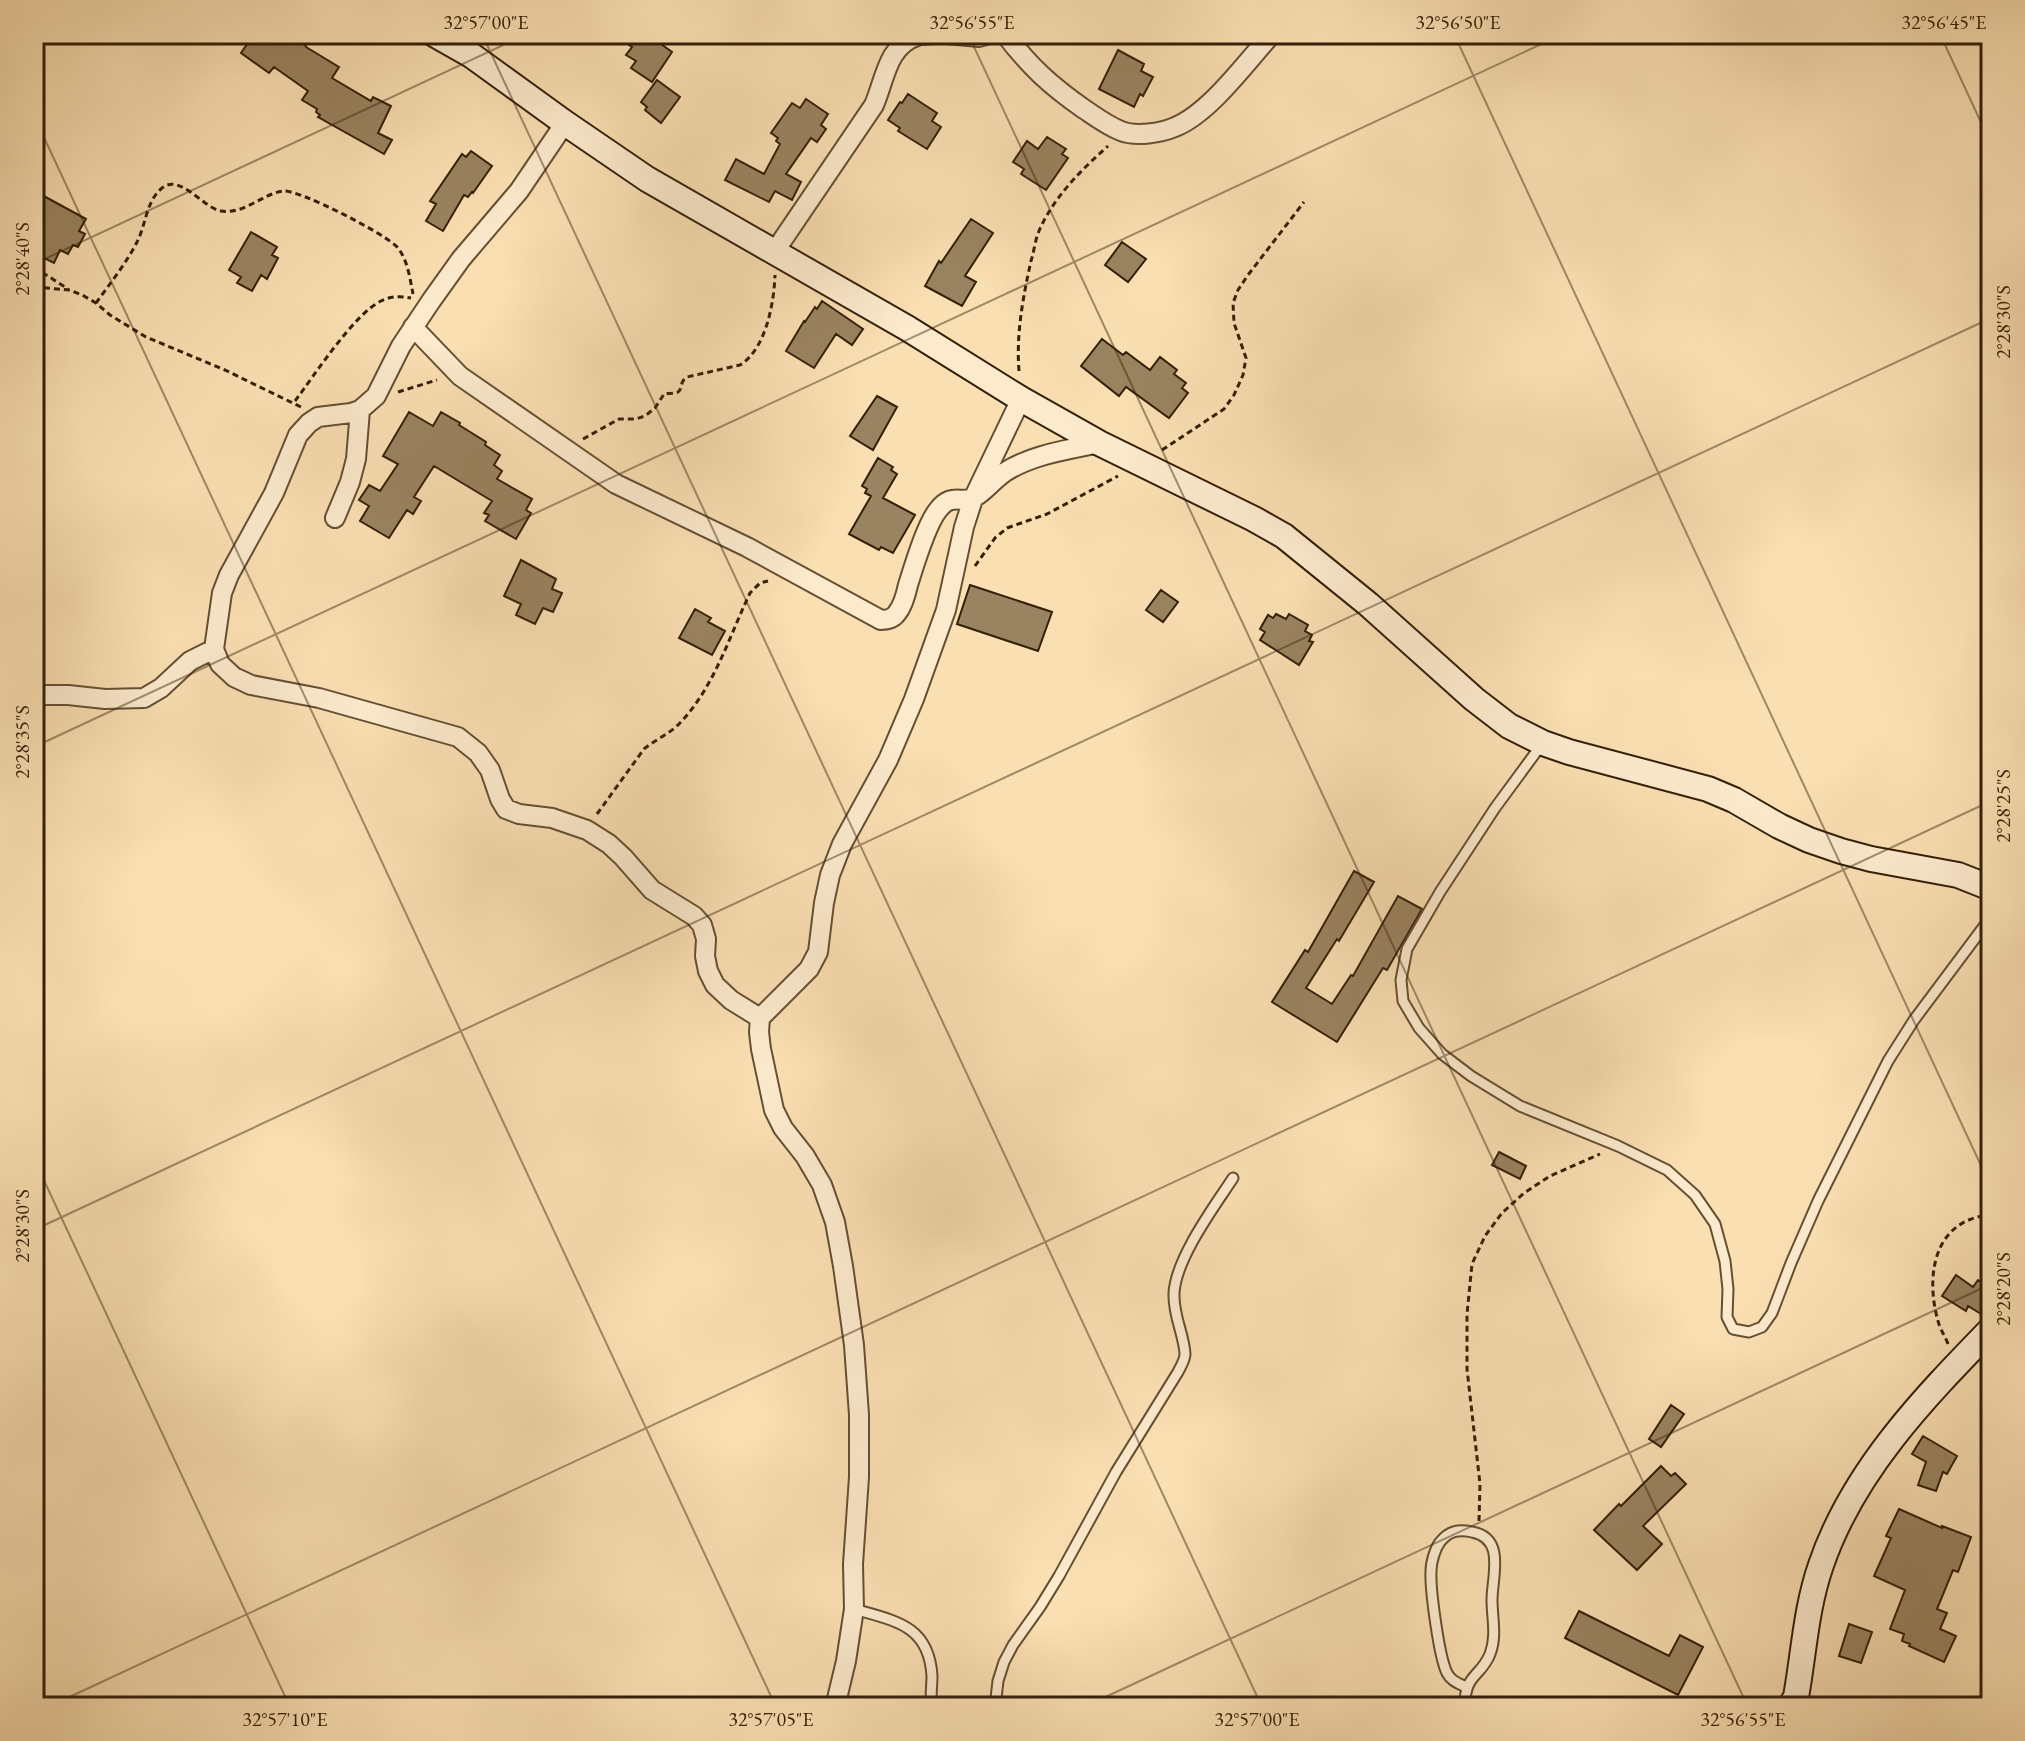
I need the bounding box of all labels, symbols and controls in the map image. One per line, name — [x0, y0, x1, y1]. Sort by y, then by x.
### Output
text: 32°57'00"E — [443, 9, 529, 35]
text: 32°56'55"E — [929, 9, 1015, 35]
text: 32°56'50"E — [1415, 9, 1501, 35]
text: 32°56'45"E — [1901, 9, 1987, 35]
text: 2°28'40"S — [9, 222, 35, 296]
text: 2°28'30"S — [1990, 285, 2016, 359]
text: 2°28'35"S — [9, 705, 35, 779]
text: 2°28'25"S — [1990, 769, 2016, 843]
text: 2°28'30"S — [9, 1189, 35, 1263]
text: 2°28'20"S — [1990, 1252, 2016, 1326]
text: 32°57'10"E — [242, 1706, 328, 1732]
text: 32°57'05"E — [728, 1706, 814, 1732]
text: 32°57'00"E — [1214, 1706, 1300, 1732]
text: 32°56'55"E — [1700, 1706, 1786, 1732]

